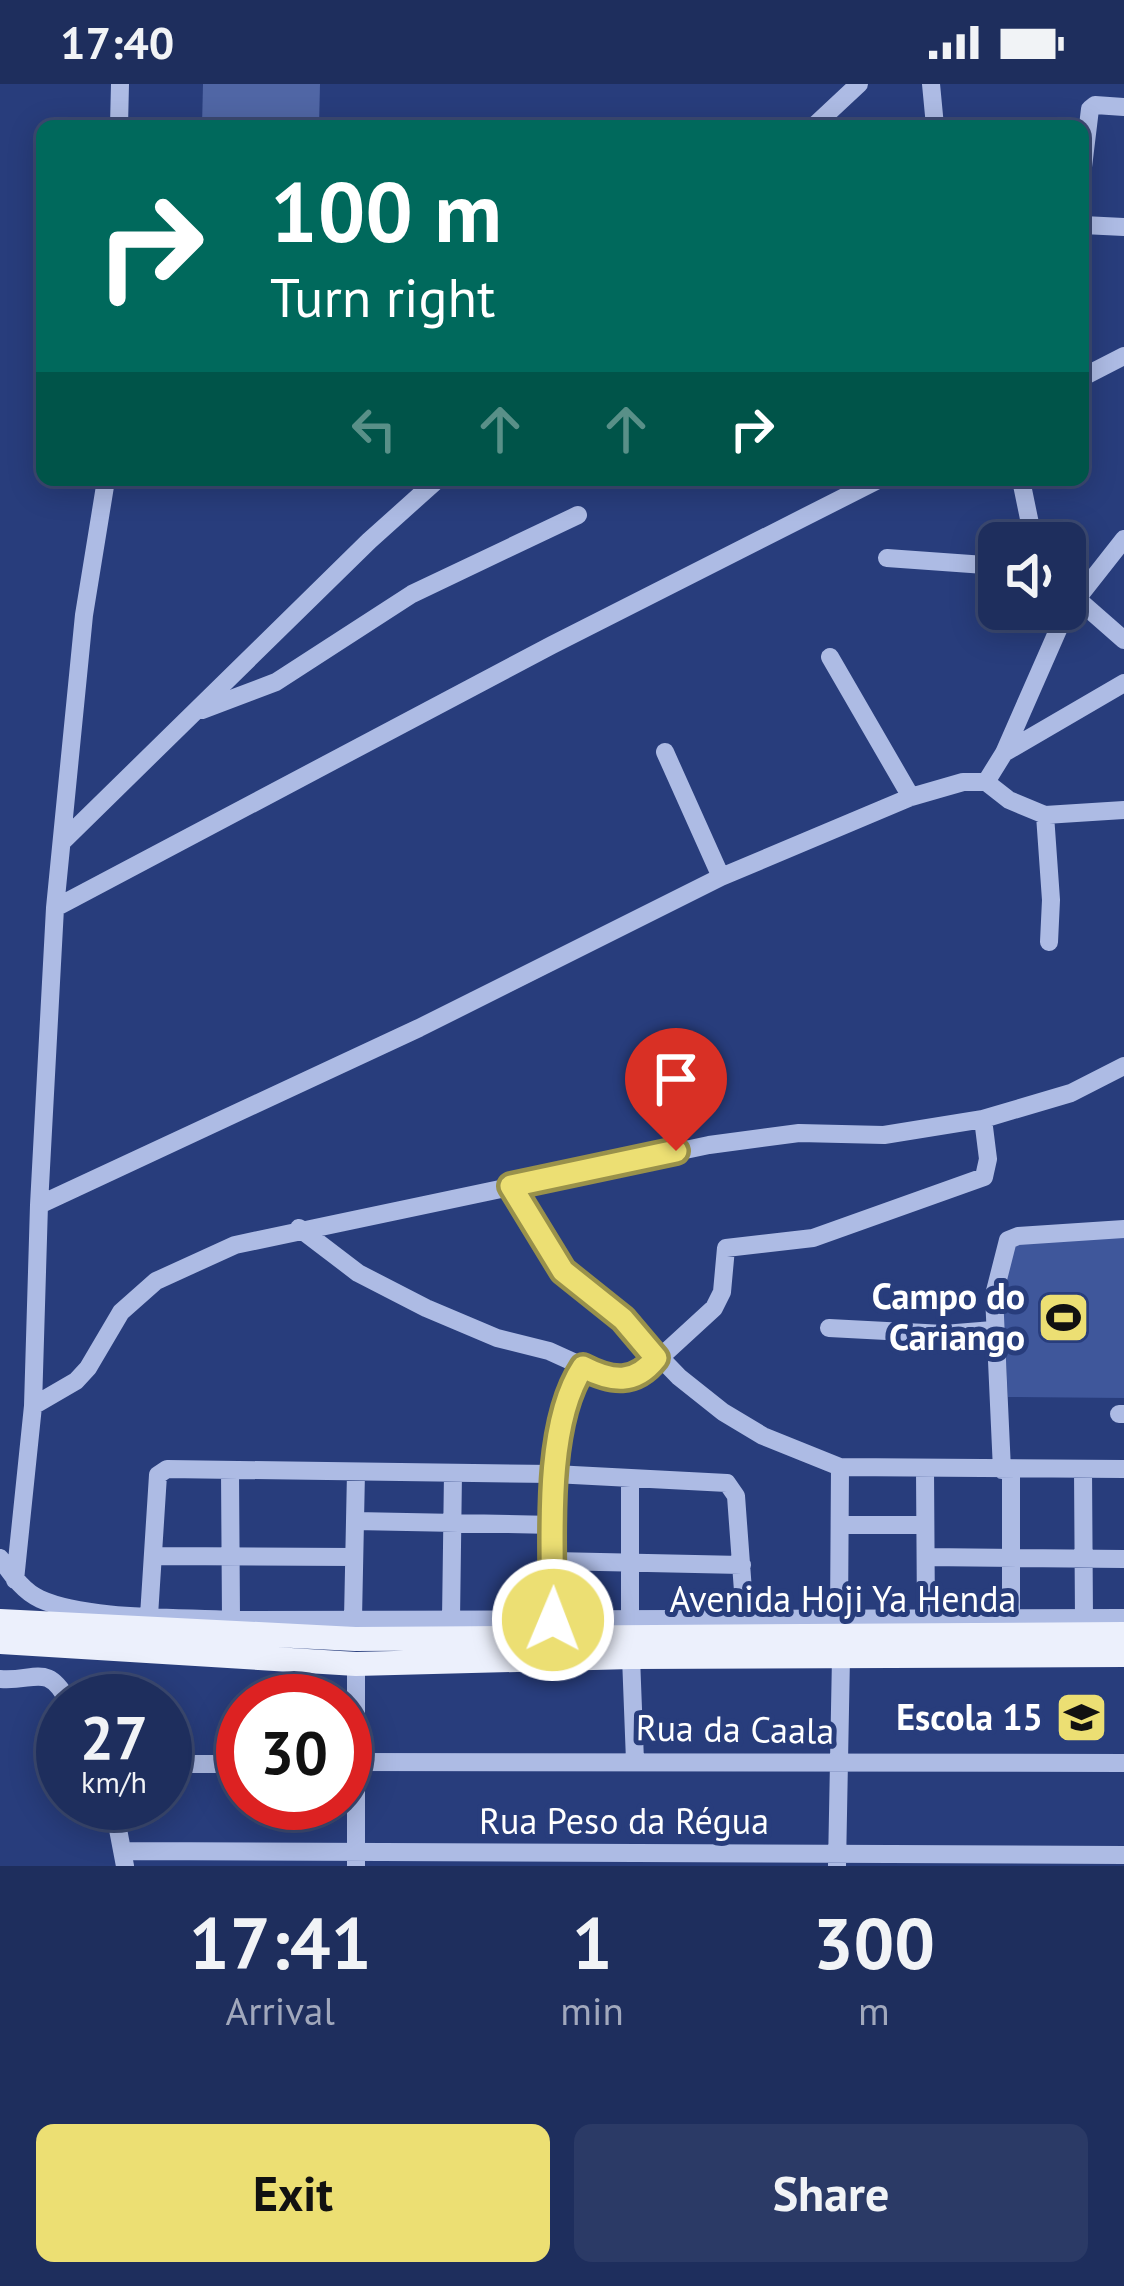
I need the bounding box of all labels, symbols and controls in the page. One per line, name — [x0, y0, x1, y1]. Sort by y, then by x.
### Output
text: 17:40 — [60, 13, 174, 71]
text: 100 m — [270, 156, 502, 265]
icon: right — [72, 168, 228, 324]
text: Turn right — [270, 262, 495, 332]
icon: left — [341, 396, 407, 462]
icon: ahead — [467, 396, 533, 462]
icon: ahead — [593, 396, 659, 462]
icon: right — [719, 396, 785, 462]
map controls — [978, 522, 1086, 630]
button: sound — [978, 522, 1086, 630]
pin — [625, 1028, 727, 1151]
icon: arrive — [643, 1046, 709, 1112]
place label: Campo do Cariango — [872, 1272, 1025, 1360]
sports icon: Campo do Cariango — [1036, 1289, 1092, 1345]
position arrow — [490, 1557, 616, 1683]
street label: Avenida Hoji Ya Henda — [670, 1575, 1016, 1622]
speed limit sign: 30 — [216, 1674, 372, 1830]
school or university icon: Escola 15 — [1054, 1689, 1110, 1745]
place label: Escola 15 — [896, 1693, 1043, 1740]
text: 27 — [80, 1698, 148, 1776]
street label: Rua da Caala — [635, 1703, 835, 1754]
text: km/h — [81, 1762, 147, 1801]
street label: Rua Peso da Régua — [479, 1797, 769, 1844]
text: 17:41 — [189, 1896, 372, 1989]
text: 1 — [572, 1896, 613, 1989]
text: 300 — [813, 1896, 935, 1989]
text: Arrival — [226, 1985, 335, 2036]
text: min — [560, 1985, 624, 2036]
text: m — [858, 1985, 890, 2036]
button: Exit — [36, 2124, 550, 2262]
button: Share — [574, 2124, 1088, 2262]

